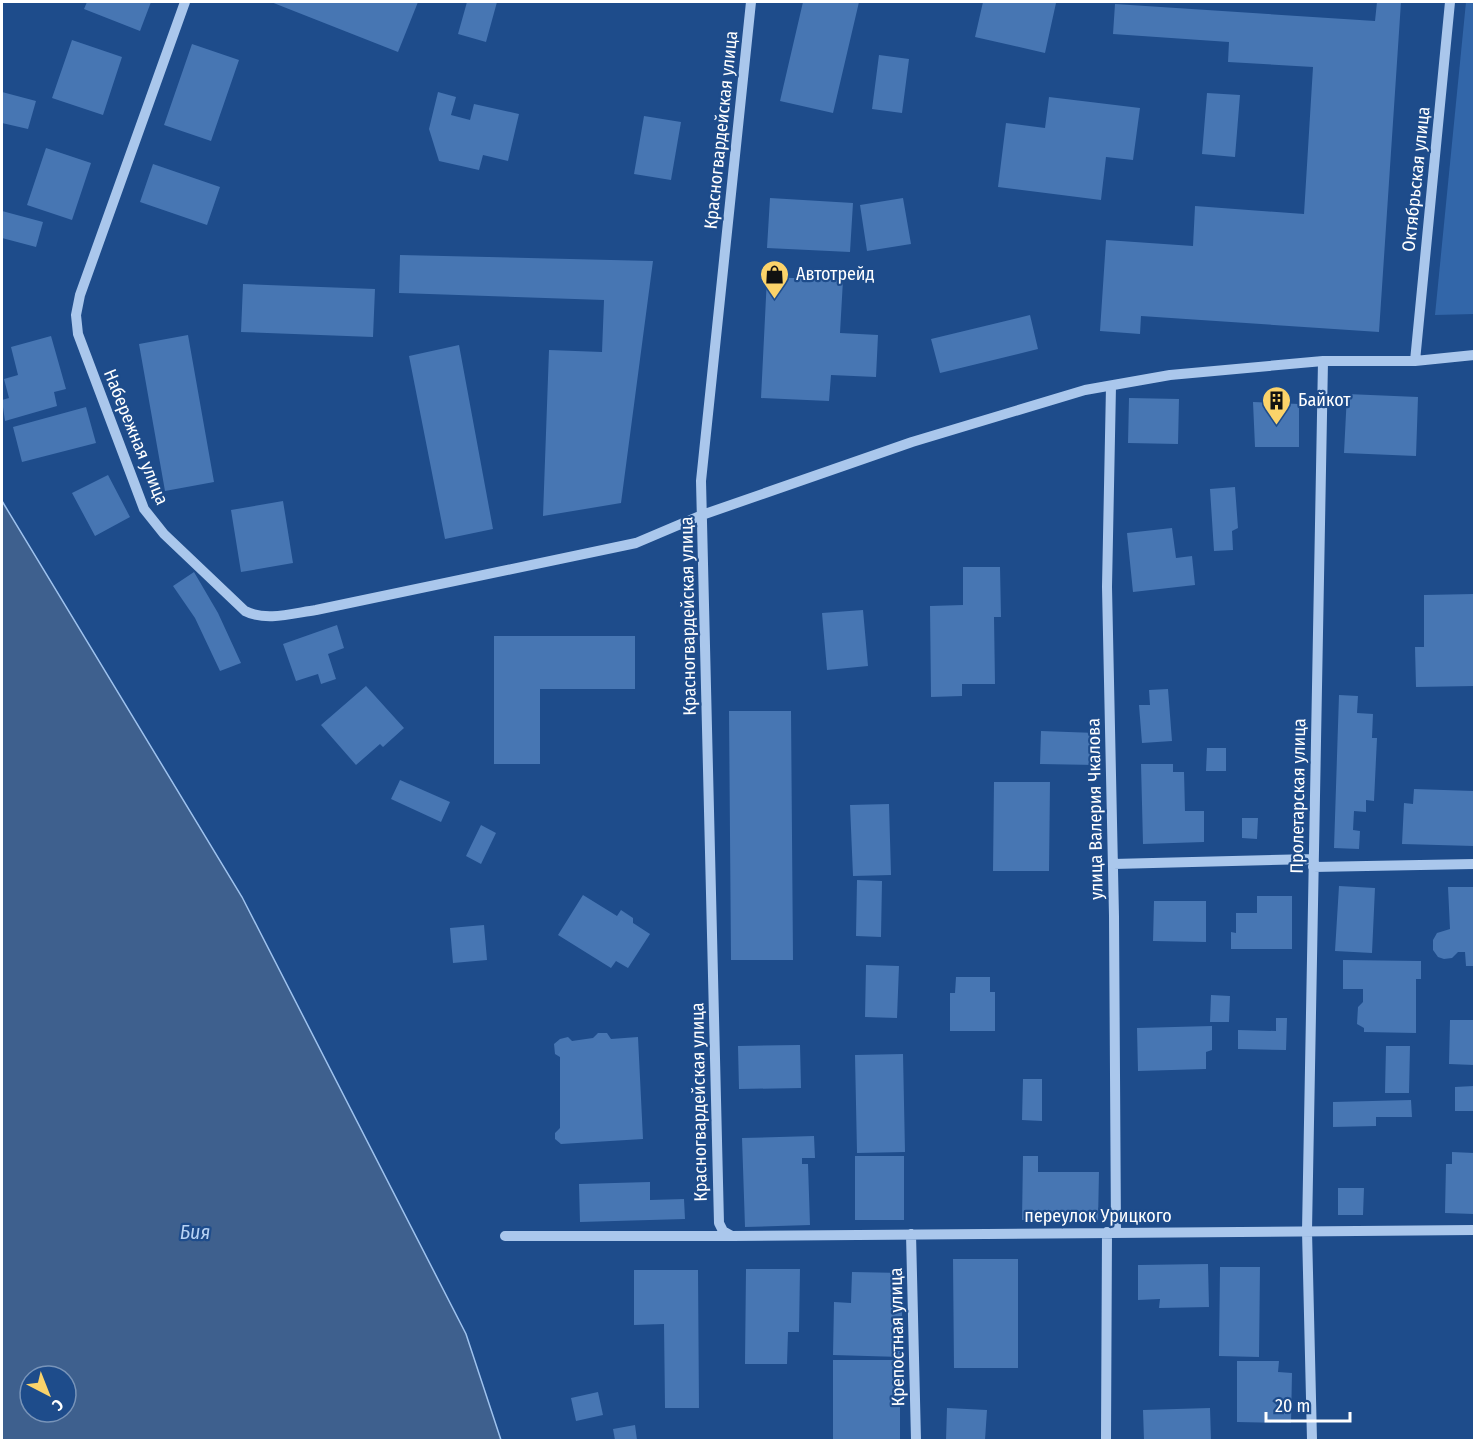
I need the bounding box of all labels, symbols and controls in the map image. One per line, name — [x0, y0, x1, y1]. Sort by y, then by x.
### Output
street label: Красногвардейская улица — [700, 30, 742, 230]
street label: Октябрьская улица — [1397, 105, 1435, 253]
shop icon: Автотрейд — [759, 258, 791, 300]
place label: Автотрейд — [796, 263, 875, 285]
street label: Набережная улица — [99, 366, 173, 508]
building icon: Байкот — [1261, 384, 1293, 426]
place label: Байкот — [1298, 389, 1351, 411]
street label: Красногвардейская улица — [675, 516, 701, 716]
street label: улица Валерия Чкалова — [1082, 718, 1108, 900]
street label: Пролетарская улица — [1286, 718, 1310, 874]
street label: Красногвардейская улица — [686, 1002, 712, 1202]
street label: переулок Урицкого — [1024, 1205, 1172, 1227]
water label: Бия — [180, 1220, 210, 1244]
street label: Крепостная улица — [885, 1267, 909, 1407]
north arrow — [18, 1364, 78, 1424]
scale bar — [1266, 1385, 1350, 1423]
text: С — [48, 1395, 67, 1415]
text: 20 m — [1275, 1395, 1310, 1417]

